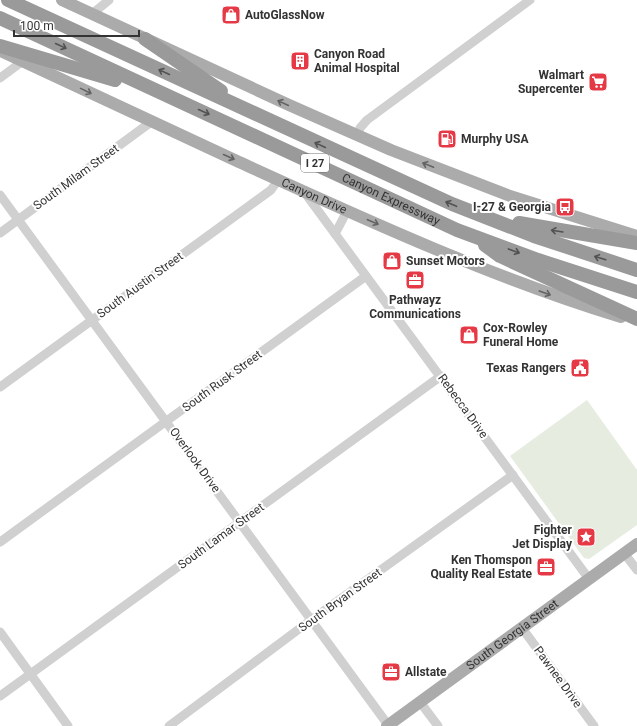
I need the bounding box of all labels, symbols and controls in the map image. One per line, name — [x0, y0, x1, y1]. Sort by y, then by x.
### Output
shop icon: AutoGlassNow — [220, 4, 242, 26]
place label: AutoGlassNow — [245, 8, 325, 22]
scale bar — [14, 12, 139, 38]
text: 100 m — [20, 19, 54, 33]
one-way arrow — [54, 43, 66, 50]
place label: Canyon Road Animal Hospital — [314, 47, 400, 75]
building icon: Canyon Road Animal Hospital — [289, 50, 311, 72]
one-way arrow — [158, 68, 170, 75]
place label: Walmart Supercenter — [518, 68, 585, 96]
supermarket icon: Walmart Supercenter — [587, 71, 609, 93]
one-way arrow — [79, 88, 91, 95]
one-way arrow — [277, 99, 289, 106]
one-way arrow — [198, 109, 210, 116]
fuel station icon: Murphy USA — [436, 128, 458, 150]
place label: Murphy USA — [461, 132, 529, 146]
one-way arrow — [315, 140, 327, 148]
street label: South Milam Street — [31, 141, 121, 213]
one-way arrow — [223, 154, 235, 161]
road number: I 27 — [301, 154, 329, 172]
one-way arrow — [422, 161, 434, 168]
street label: Canyon Expressway — [340, 171, 443, 228]
street label: Canyon Drive — [279, 175, 349, 217]
bus stop icon: I-27 & Georgia — [554, 196, 576, 218]
one-way arrow — [446, 199, 458, 207]
place label: I-27 & Georgia — [473, 200, 552, 214]
one-way arrow — [367, 219, 379, 226]
one-way arrow — [551, 226, 564, 234]
one-way arrow — [508, 248, 521, 255]
street label: South Austin Street — [94, 249, 186, 321]
shop icon: Sunset Motors — [381, 250, 403, 272]
place label: Sunset Motors — [406, 254, 485, 268]
one-way arrow — [593, 254, 606, 261]
office icon: Pathwayz Communications — [404, 269, 426, 291]
one-way arrow — [539, 289, 551, 297]
place label: Pathwayz Communications — [369, 293, 461, 321]
place label: Cox-Rowley Funeral Home — [483, 321, 559, 349]
shop icon: Cox-Rowley Funeral Home — [458, 324, 480, 346]
street label: South Rusk Street — [179, 347, 265, 415]
public building icon: Texas Rangers — [569, 357, 591, 379]
place label: Texas Rangers — [486, 361, 566, 375]
street label: Rebecca Drive — [435, 371, 491, 441]
street label: Overlook Drive — [167, 425, 223, 495]
street label: South Lamar Street — [175, 500, 267, 572]
place label: Fighter Jet Display — [512, 523, 573, 551]
place icon: Fighter Jet Display — [575, 526, 597, 548]
place label: Ken Thomspon Quality Real Estate — [430, 553, 533, 581]
office icon: Ken Thomspon Quality Real Estate — [535, 556, 557, 578]
street label: South Bryan Street — [296, 565, 384, 635]
street label: South Georgia Street — [464, 597, 561, 673]
street label: Pawnee Drive — [531, 644, 585, 710]
office icon: Allstate — [380, 661, 402, 683]
place label: Allstate — [405, 665, 447, 679]

